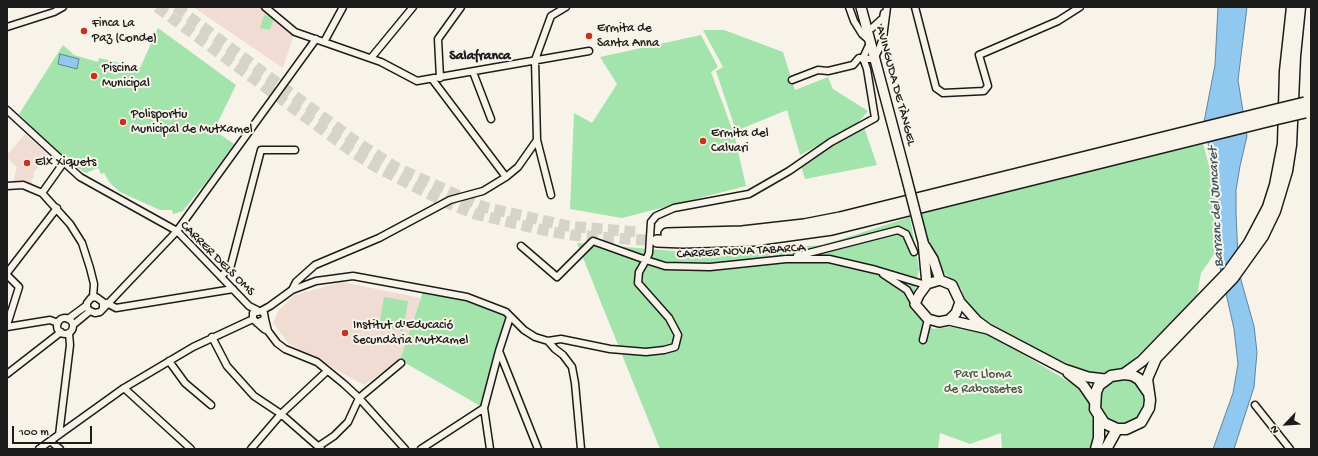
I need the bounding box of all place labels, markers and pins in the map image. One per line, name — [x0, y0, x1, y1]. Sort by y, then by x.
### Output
place label: Finca La Paz (Conde) — [92, 16, 157, 47]
place label: Ermita de Santa Anna — [597, 21, 659, 52]
marker: Finca La Paz (Conde) — [79, 26, 89, 36]
marker: Ermita de Santa Anna — [584, 31, 594, 41]
place label: Piscina Municipal — [102, 61, 150, 92]
marker: Piscina Municipal — [89, 71, 99, 81]
place label: Polisportiu Municipal de Mutxamel — [131, 107, 253, 138]
marker: Polisportiu Municipal de Mutxamel — [118, 117, 128, 127]
place label: Ermita del Calvari — [711, 126, 769, 157]
marker: Ermita del Calvari — [698, 136, 708, 146]
place label: Elx Xiquets — [35, 155, 96, 171]
marker: Elx Xiquets — [22, 158, 32, 168]
place label: Institut d'Educació Secundària Mutxamel — [353, 318, 468, 349]
marker: Institut d'Educació Secundària Mutxamel — [340, 328, 350, 338]

